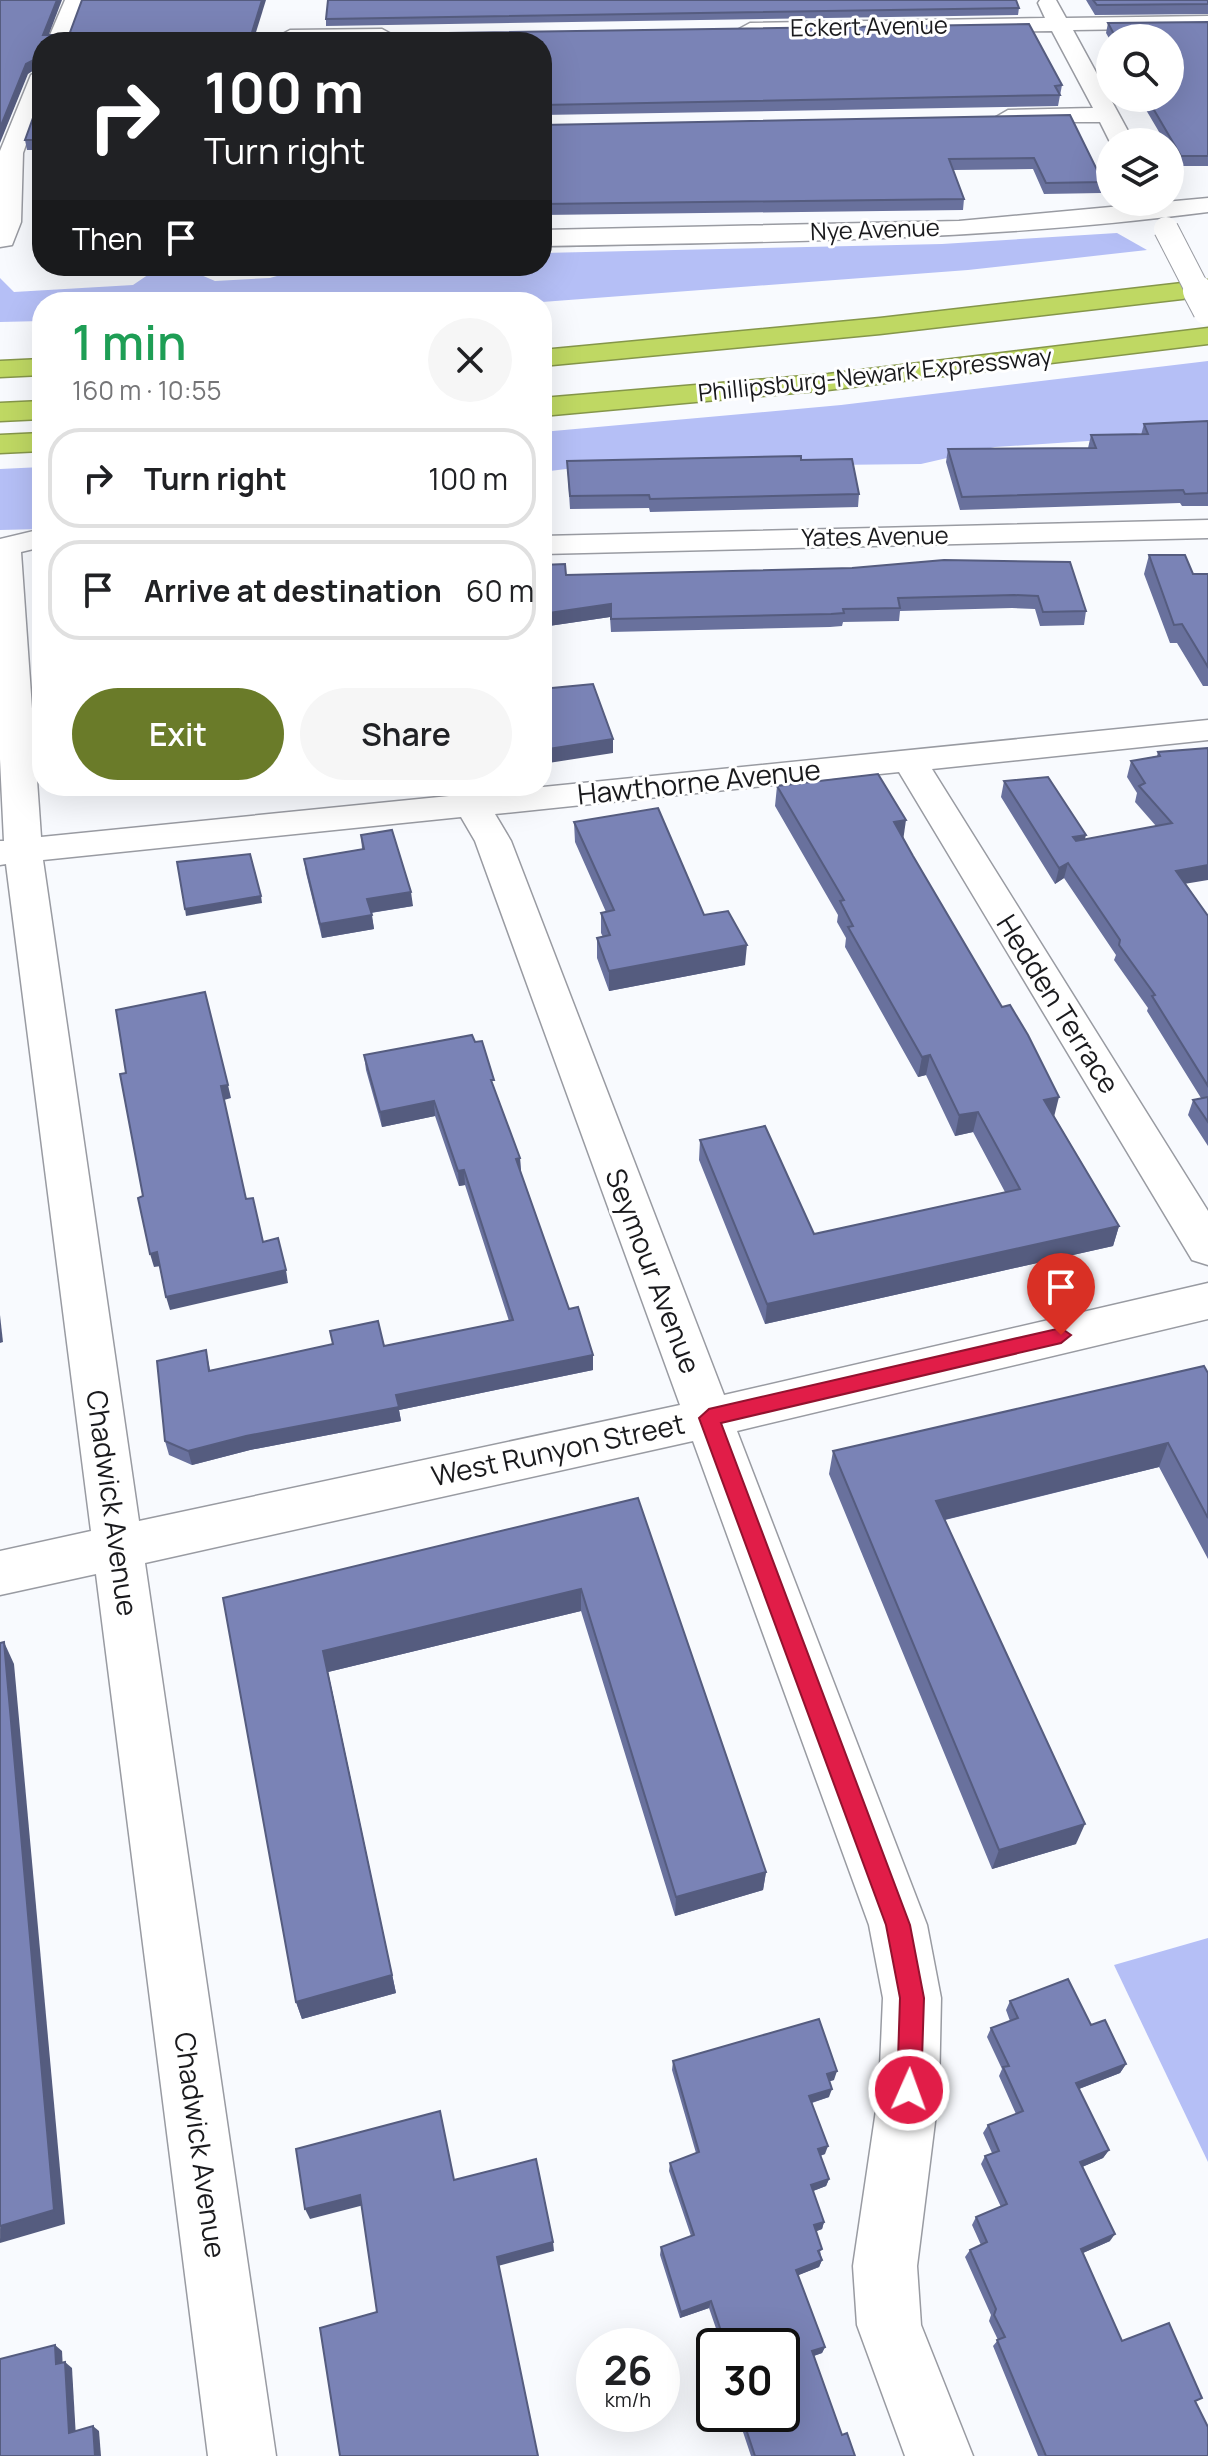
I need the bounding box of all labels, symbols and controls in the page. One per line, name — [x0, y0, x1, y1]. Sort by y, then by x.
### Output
street label: Eckert Avenue — [790, 8, 948, 43]
map controls — [1096, 24, 1184, 216]
button: search — [1096, 24, 1184, 112]
text: 100 m — [204, 53, 364, 130]
icon: right — [72, 64, 176, 168]
text: Turn right — [204, 126, 365, 175]
button: layers — [1096, 128, 1184, 216]
street label: Nye Avenue — [810, 210, 940, 247]
icon: arrive — [159, 216, 203, 260]
text: Then — [72, 218, 143, 259]
text: 1 min — [72, 309, 186, 374]
button: close — [428, 318, 512, 402]
street label: Phillipsburg-Newark Expressway — [696, 338, 1054, 409]
text: 160 m · 10:55 — [72, 372, 221, 408]
icon: right — [76, 456, 120, 500]
text: Turn right — [144, 458, 287, 499]
text: 100 m — [428, 458, 508, 499]
street label: Yates Avenue — [801, 518, 949, 553]
icon: arrive — [76, 568, 120, 612]
text: Arrive at destination — [144, 570, 442, 611]
text: 60 m — [466, 570, 534, 611]
button: Exit — [72, 688, 284, 780]
button: Share — [300, 688, 512, 780]
street label: Hawthorne Avenue — [575, 749, 822, 813]
street label: Hedden Terrace — [989, 907, 1129, 1100]
street label: Seymour Avenue — [597, 1163, 710, 1379]
pin — [1027, 1253, 1095, 1335]
icon: arrive — [1039, 1265, 1083, 1309]
street label: Chadwick Avenue — [78, 1387, 148, 1618]
street label: West Runyon Street — [428, 1404, 688, 1494]
street label: Chadwick Avenue — [166, 2029, 236, 2260]
position arrow — [867, 2048, 951, 2132]
speed limit sign: 30 — [696, 2328, 800, 2432]
text: 26 — [604, 2342, 652, 2397]
text: km/h — [605, 2386, 651, 2413]

